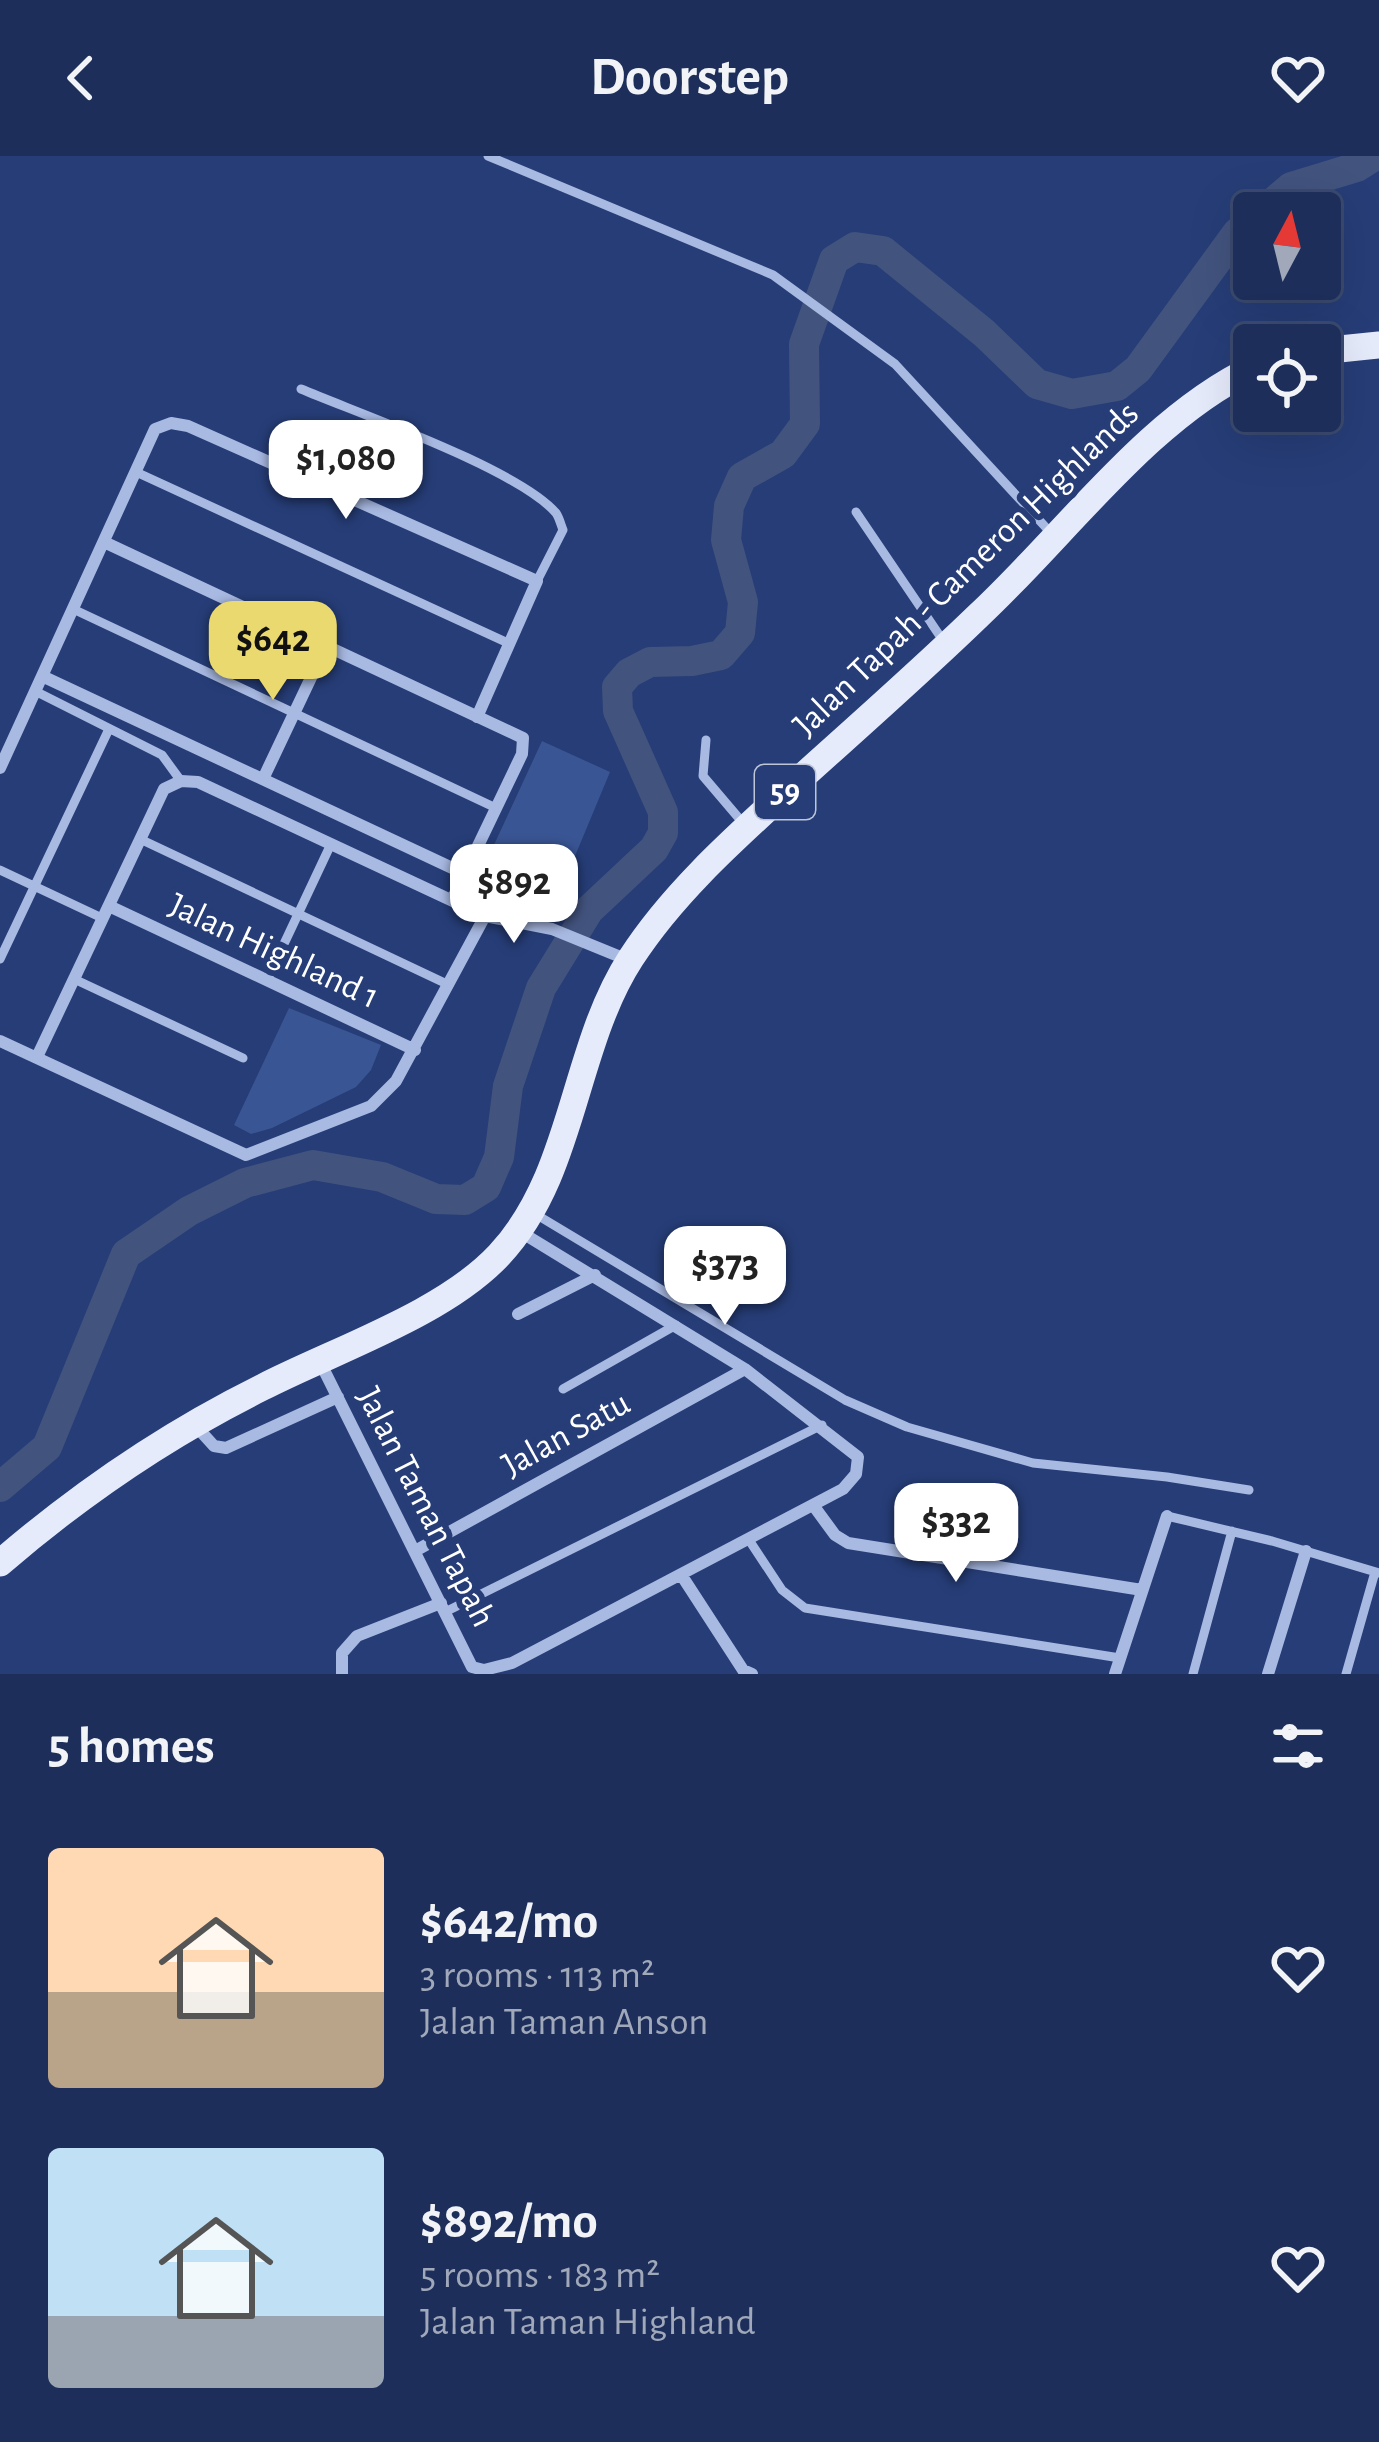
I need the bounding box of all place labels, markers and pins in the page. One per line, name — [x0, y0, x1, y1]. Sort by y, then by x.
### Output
pin: $1,080 — [248, 420, 444, 522]
pin: $642 — [202, 601, 344, 703]
pin: $892 — [443, 844, 585, 946]
pin: $373 — [654, 1226, 796, 1328]
pin: $332 — [885, 1483, 1027, 1585]

